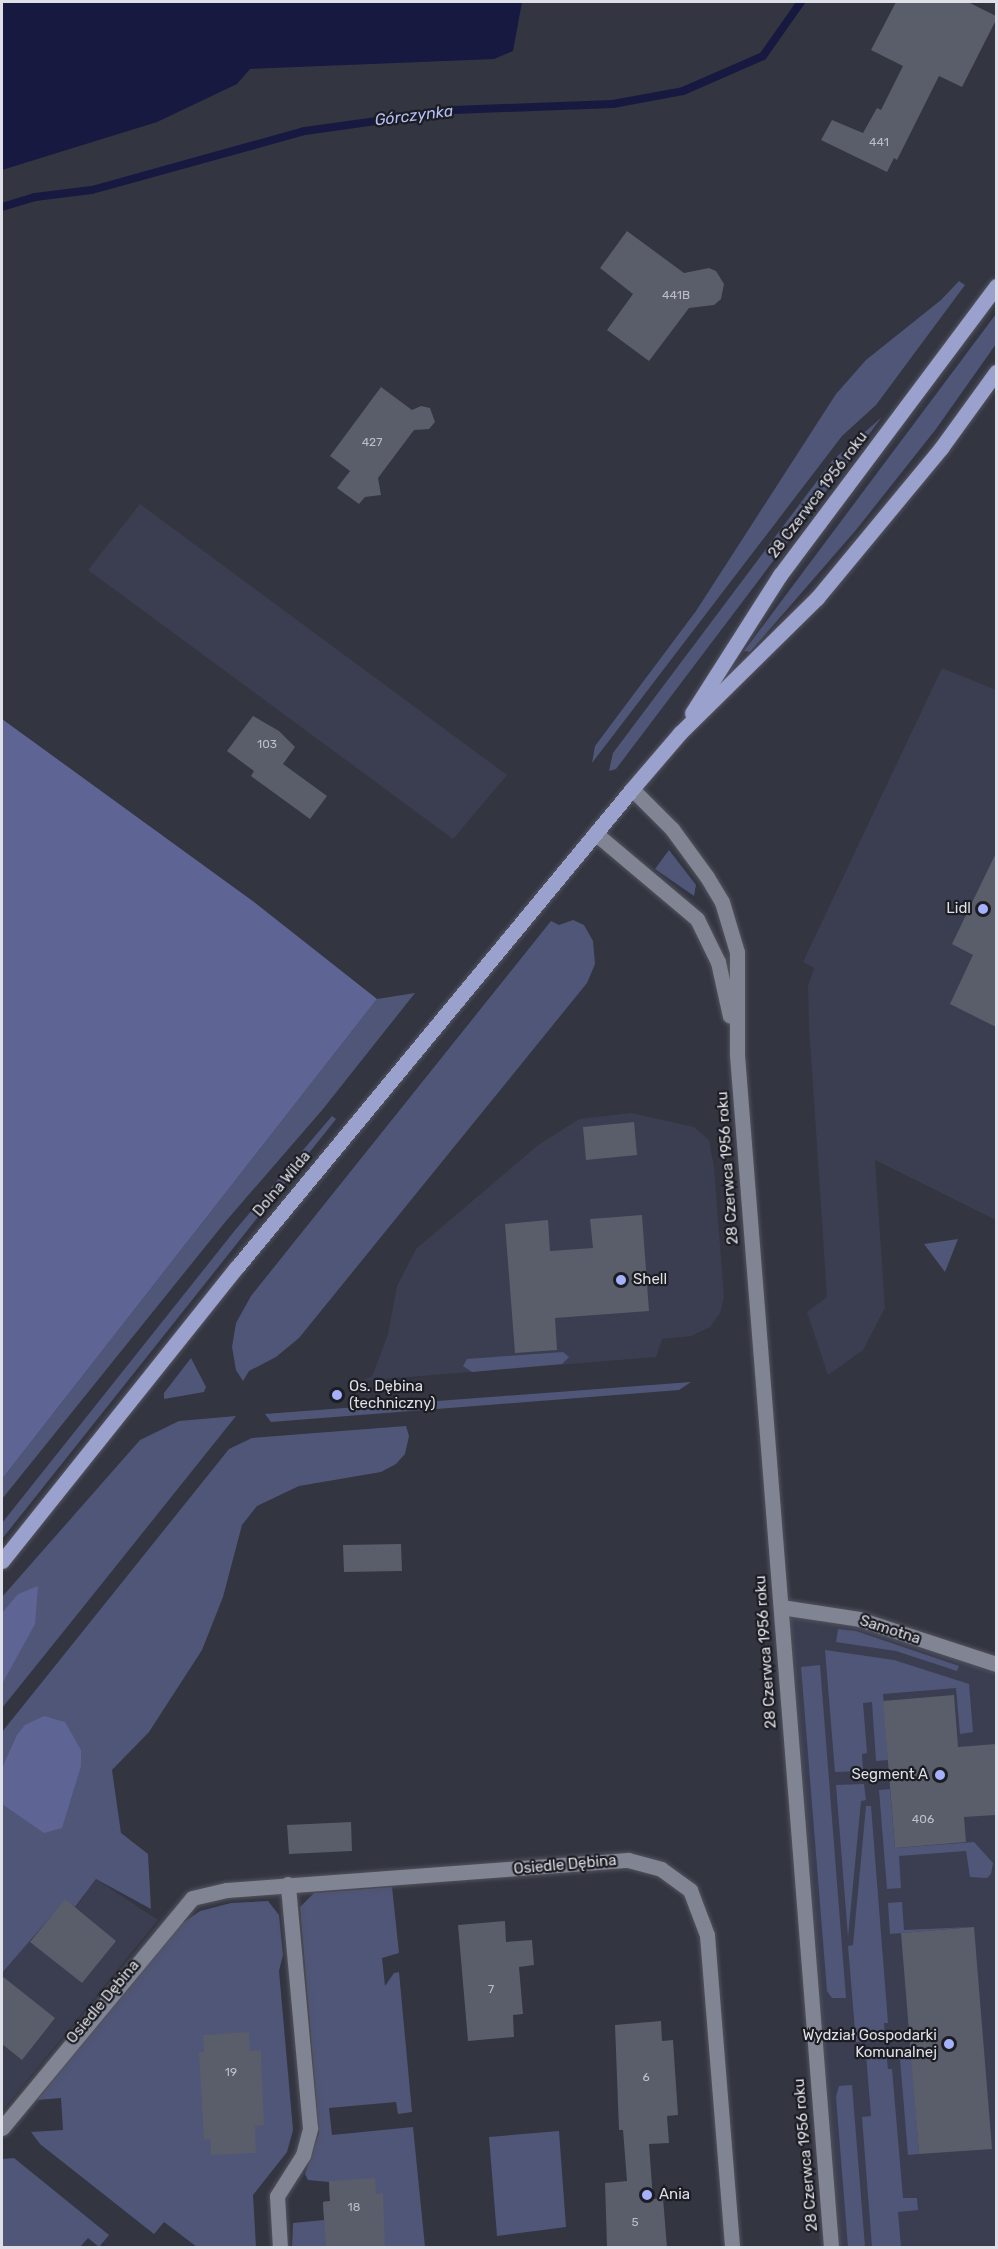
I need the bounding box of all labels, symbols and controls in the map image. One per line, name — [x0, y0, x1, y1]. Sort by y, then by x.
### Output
water label: Górczynka — [374, 102, 454, 130]
house number: 441 — [869, 136, 889, 150]
house number: 441B — [662, 289, 690, 303]
street label: 28 Czerwca 1956 roku — [765, 428, 871, 562]
house number: 427 — [362, 436, 382, 450]
house number: 103 — [257, 738, 277, 752]
place label: Lidl — [946, 900, 971, 918]
marker: Lidl — [976, 902, 990, 916]
street label: 28 Czerwca 1956 roku — [714, 1091, 742, 1245]
street label: Dolna Wilda — [249, 1148, 315, 1220]
place label: Shell — [633, 1271, 667, 1289]
marker: Shell — [614, 1273, 628, 1287]
place label: Os. Dębina (techniczny) — [349, 1377, 436, 1412]
marker: Os. Dębina (techniczny) — [330, 1388, 344, 1402]
street label: 28 Czerwca 1956 roku — [752, 1575, 780, 1729]
street label: Samotna — [857, 1612, 923, 1648]
place label: Segment A — [851, 1766, 928, 1784]
marker: Segment A — [933, 1768, 947, 1782]
house number: 406 — [912, 1813, 934, 1827]
street label: Osiedle Dębina — [513, 1852, 617, 1878]
street label: Osiedle Dębina — [63, 1957, 143, 2047]
house number: 7 — [488, 1983, 494, 1997]
place label: Wydział Gospodarki Komunalnej — [802, 2026, 937, 2061]
marker: Wydział Gospodarki Komunalnej — [942, 2037, 956, 2051]
house number: 19 — [225, 2066, 237, 2080]
house number: 6 — [642, 2071, 650, 2085]
street label: 28 Czerwca 1956 roku — [790, 2078, 822, 2232]
place label: Ania — [659, 2186, 690, 2204]
marker: Ania — [640, 2188, 654, 2202]
house number: 18 — [348, 2201, 360, 2215]
house number: 5 — [631, 2216, 639, 2230]

